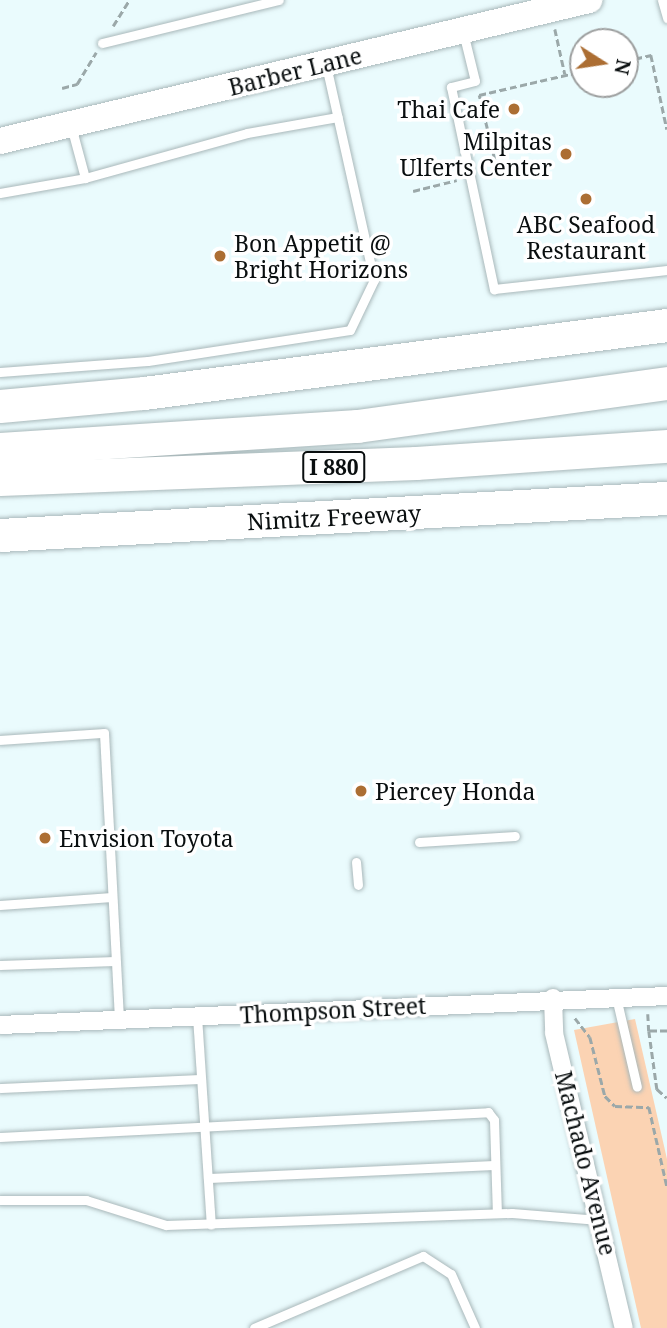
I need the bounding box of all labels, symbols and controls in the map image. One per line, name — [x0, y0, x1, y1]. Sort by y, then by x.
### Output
north arrow — [569, 28, 639, 98]
street label: Barber Lane — [225, 41, 365, 101]
text: N — [608, 57, 637, 77]
place label: Thai Cafe — [397, 95, 500, 123]
marker: Thai Cafe — [506, 101, 522, 117]
place label: Milpitas Ulferts Center — [400, 127, 552, 181]
marker: Milpitas Ulferts Center — [558, 146, 574, 162]
marker: ABC Seafood Restaurant — [578, 191, 594, 207]
place label: ABC Seafood Restaurant — [517, 210, 655, 264]
place label: Bon Appetit @ Bright Horizons — [234, 229, 408, 283]
marker: Bon Appetit @ Bright Horizons — [212, 248, 228, 264]
road number: I 880 — [301, 449, 367, 484]
street label: Nimitz Freeway — [246, 499, 422, 535]
place label: Piercey Honda — [375, 777, 535, 805]
marker: Piercey Honda — [353, 783, 369, 799]
place label: Envision Toyota — [59, 824, 234, 852]
marker: Envision Toyota — [37, 830, 53, 846]
street label: Thompson Street — [239, 991, 427, 1029]
street label: Machado Avenue — [550, 1068, 622, 1258]

